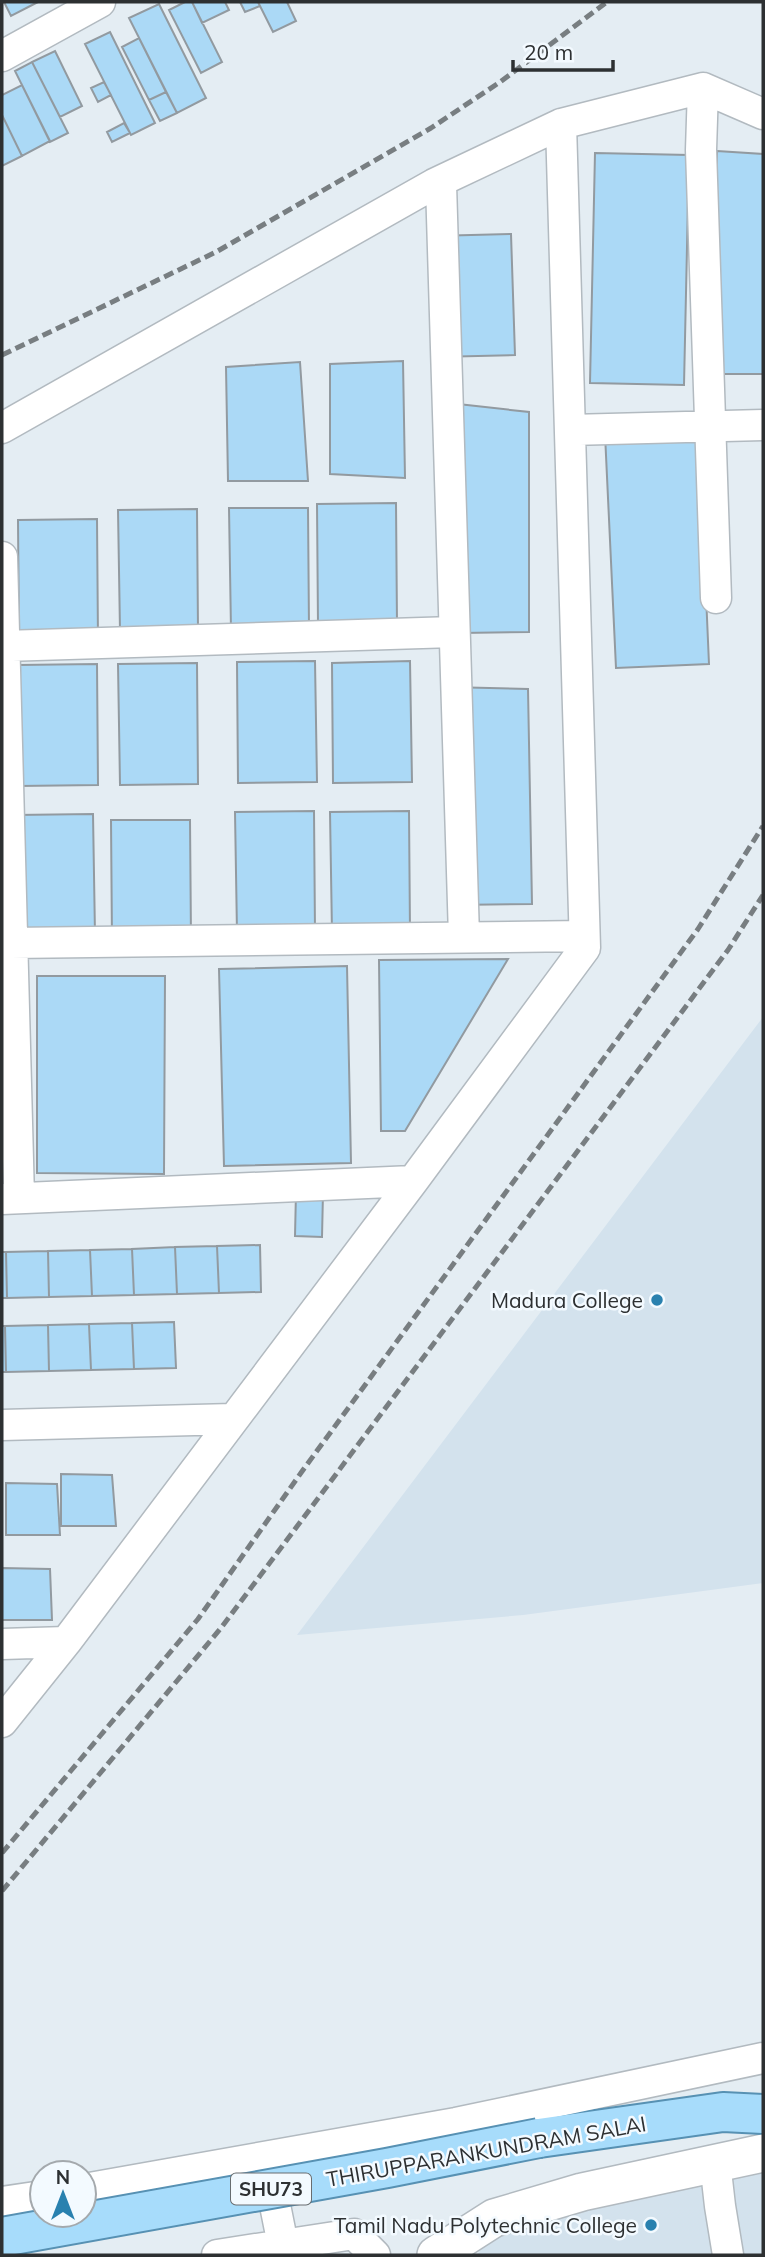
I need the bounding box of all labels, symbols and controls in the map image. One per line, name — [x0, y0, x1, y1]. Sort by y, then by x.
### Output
scale bar — [513, 28, 613, 72]
text: 20 m — [524, 39, 573, 65]
place label: Madura College — [491, 1287, 643, 1313]
marker: Madura College — [649, 1292, 665, 1308]
street label: THIRUPPARANKUNDRAM SALAI — [324, 2110, 648, 2192]
north arrow — [28, 2159, 98, 2229]
text: N — [56, 2165, 70, 2189]
road number: SHU73 — [231, 2174, 311, 2204]
place label: Tamil Nadu Polytechnic College — [334, 2212, 637, 2238]
marker: Tamil Nadu Polytechnic College — [643, 2217, 659, 2233]

